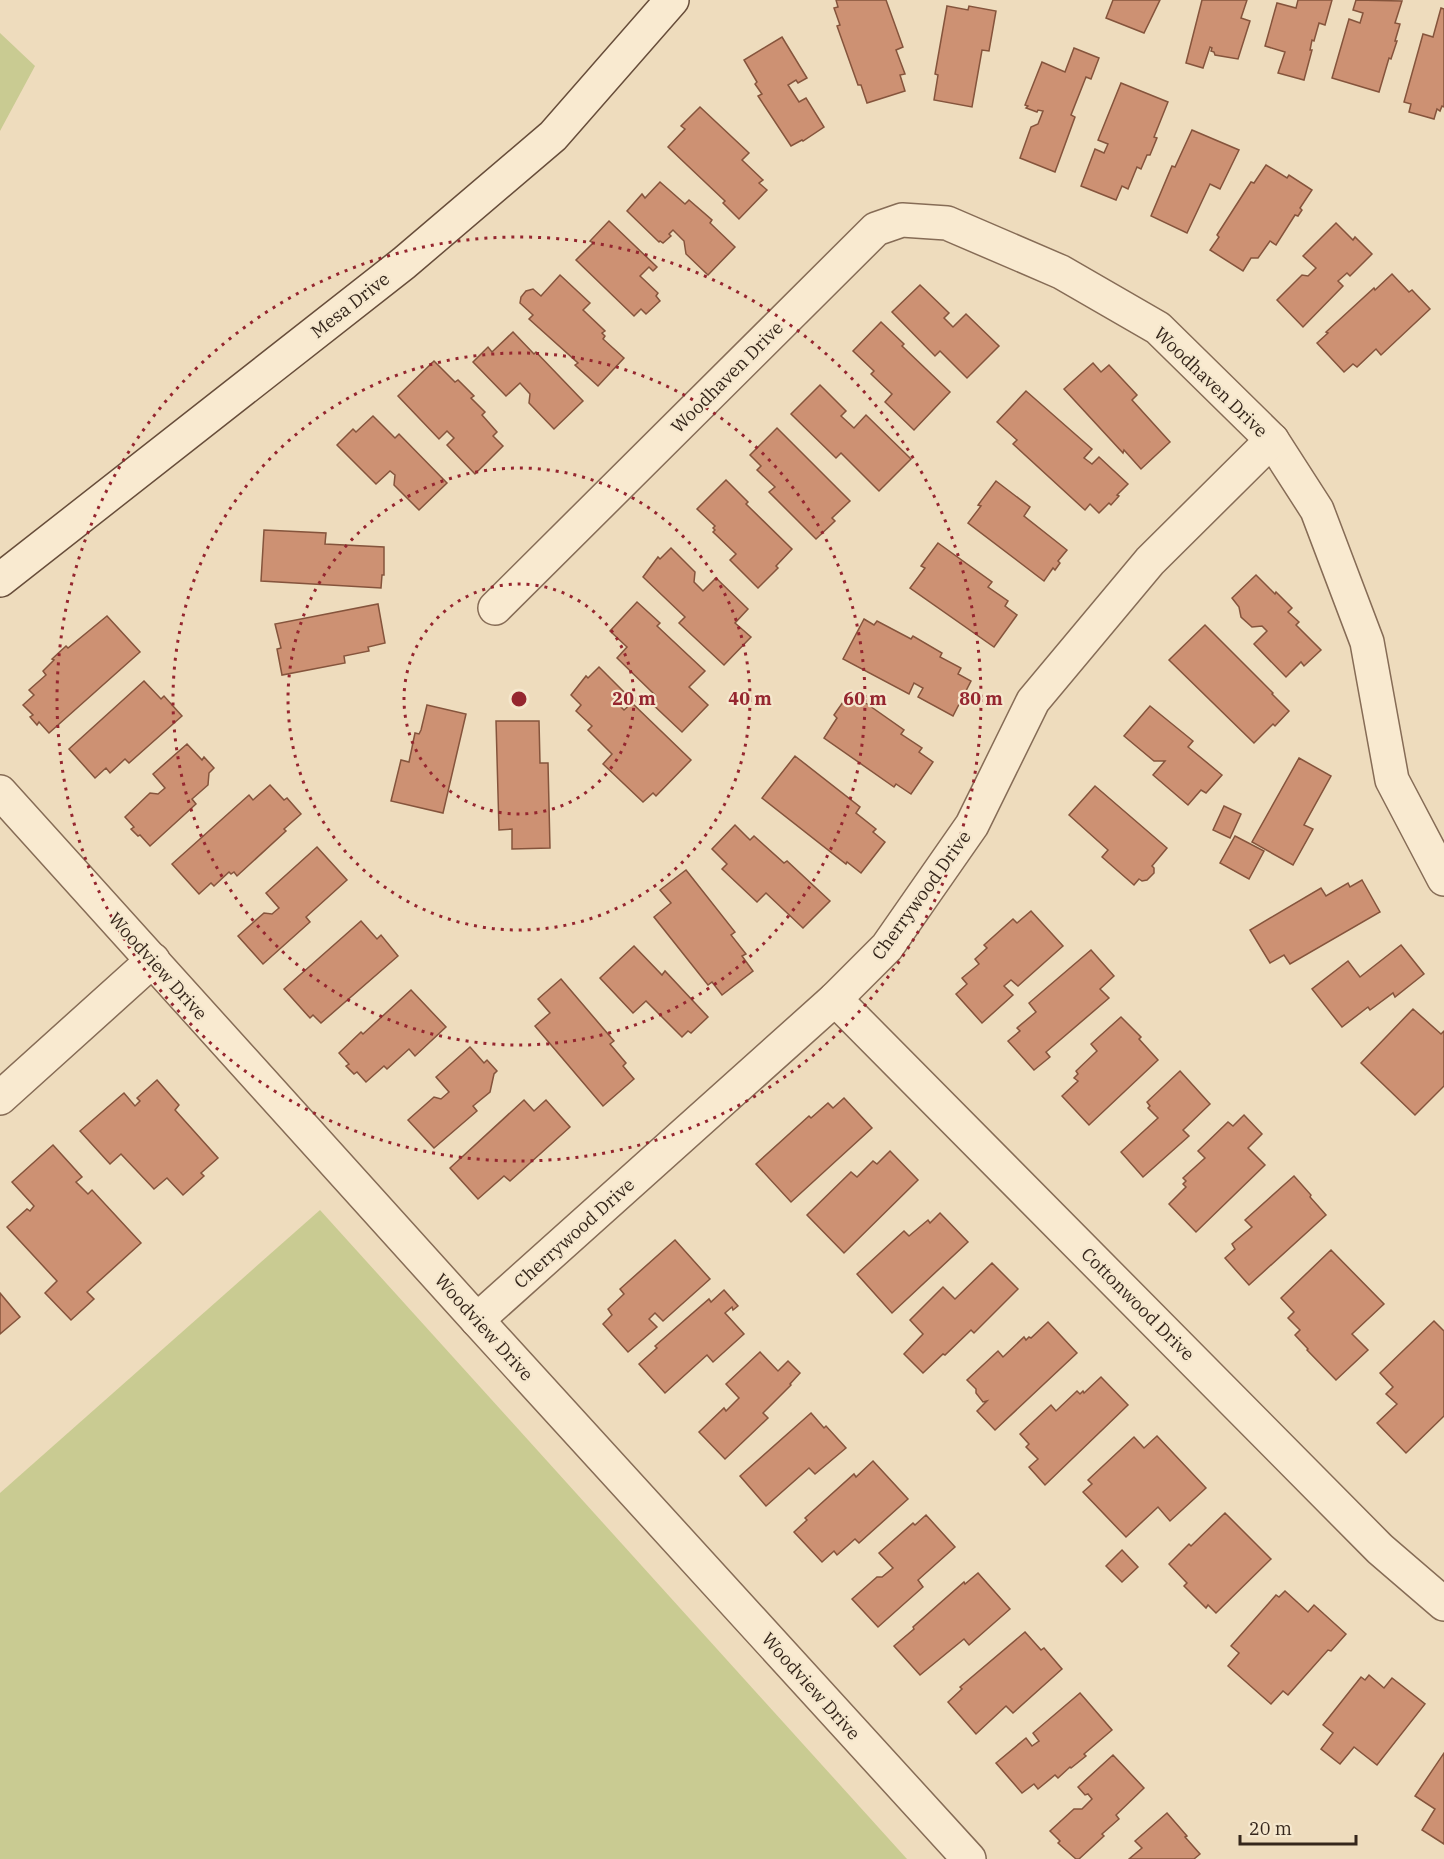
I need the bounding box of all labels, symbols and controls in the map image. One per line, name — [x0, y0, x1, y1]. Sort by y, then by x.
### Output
street label: Mesa Drive — [306, 267, 394, 343]
street label: Woodhaven Drive — [666, 316, 788, 438]
street label: Woodhaven Drive — [1149, 322, 1273, 442]
text: 20 m — [612, 687, 656, 710]
text: 40 m — [728, 687, 772, 710]
text: 60 m — [843, 687, 887, 710]
text: 80 m — [959, 687, 1003, 710]
centre of rings — [509, 689, 529, 709]
street label: Cherrywood Drive — [866, 826, 976, 964]
street label: Woodview Drive — [104, 907, 212, 1025]
street label: Cherrywood Drive — [509, 1173, 639, 1293]
street label: Cottonwood Drive — [1077, 1243, 1199, 1365]
street label: Woodview Drive — [430, 1268, 538, 1386]
street label: Woodview Drive — [757, 1627, 865, 1745]
scale bar — [1240, 1808, 1356, 1846]
text: 20 m — [1249, 1817, 1292, 1840]

